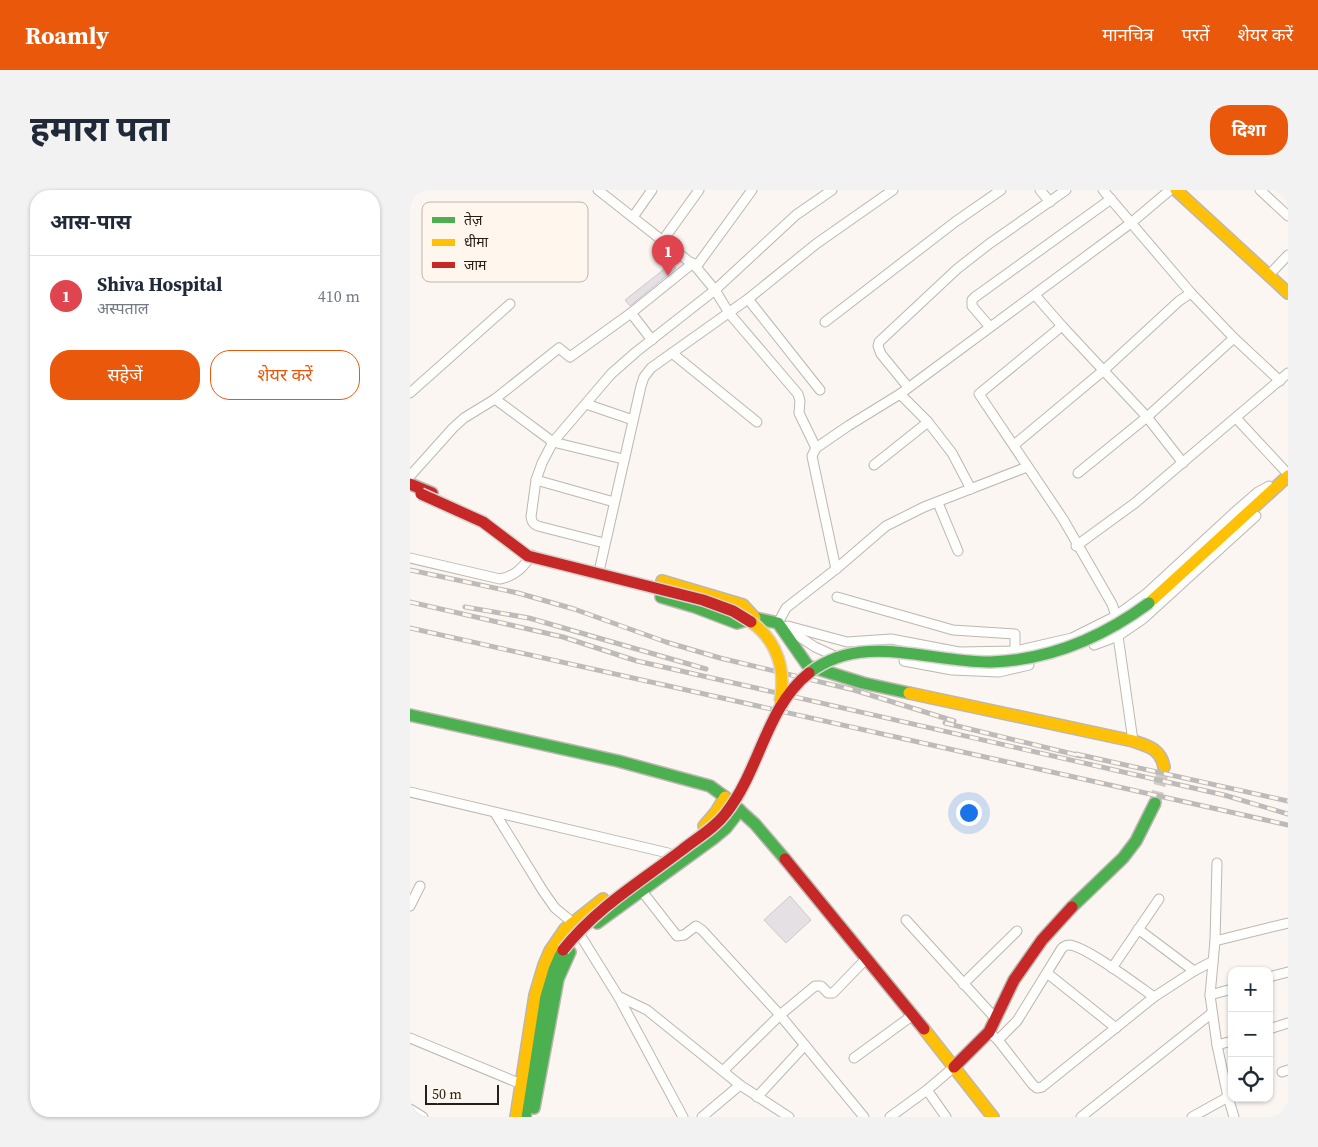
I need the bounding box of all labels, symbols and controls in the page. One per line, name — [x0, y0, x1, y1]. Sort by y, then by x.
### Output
text: Roamly — [25, 19, 109, 52]
text: मानचित्र — [1102, 22, 1154, 47]
text: परतें — [1182, 22, 1210, 47]
text: शेयर करें — [1238, 22, 1293, 47]
text: हमारा पता — [30, 105, 170, 153]
button: दिशा — [1210, 105, 1288, 155]
legend — [422, 202, 588, 282]
text: आस-पास — [50, 207, 131, 236]
text: तेज़ — [464, 210, 483, 230]
text: धीमा — [464, 232, 489, 252]
pin: 1 — [652, 235, 684, 276]
text: जाम — [464, 255, 487, 275]
text: Shiva Hospital — [97, 271, 222, 297]
text: 1 — [62, 285, 70, 307]
text: 410 m — [318, 285, 360, 307]
text: अस्पताल — [97, 297, 149, 319]
button: सहेजें — [50, 350, 200, 400]
button: शेयर करें — [210, 350, 360, 400]
your location — [956, 800, 982, 826]
map controls — [1228, 967, 1273, 1102]
button: + — [1228, 967, 1273, 1012]
button: − — [1228, 1012, 1273, 1057]
button: locate — [1228, 1057, 1273, 1102]
scale bar — [425, 1082, 499, 1105]
text: 50 m — [432, 1084, 462, 1104]

